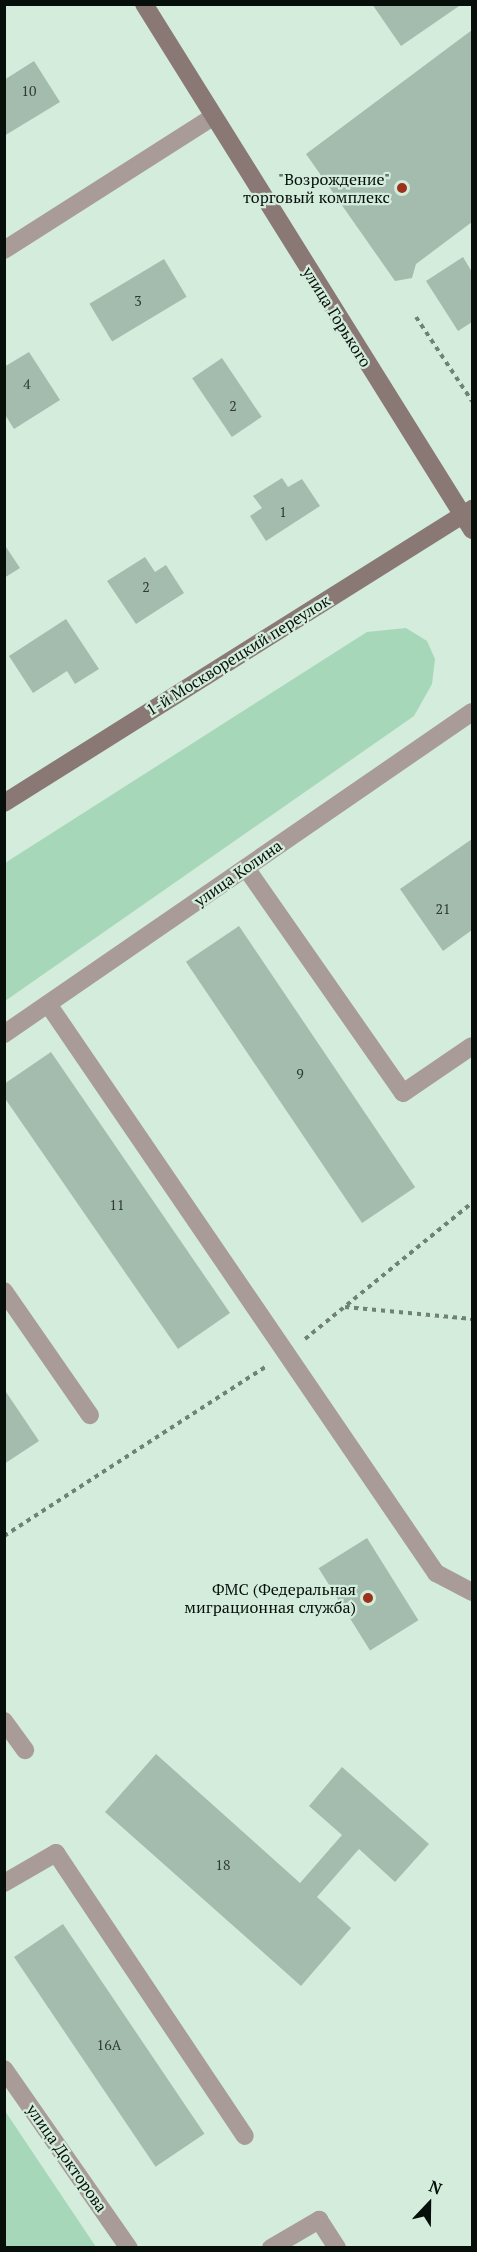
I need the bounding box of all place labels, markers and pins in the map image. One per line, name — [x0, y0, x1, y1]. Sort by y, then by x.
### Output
place label: "Возрождение" торговый комплекс — [243, 169, 390, 207]
marker: "Возрождение" торговый комплекс — [395, 181, 409, 195]
place label: ФМС (Федеральная миграционная служба) — [184, 1579, 356, 1617]
marker: ФМС (Федеральная миграционная служба) — [361, 1591, 375, 1605]

